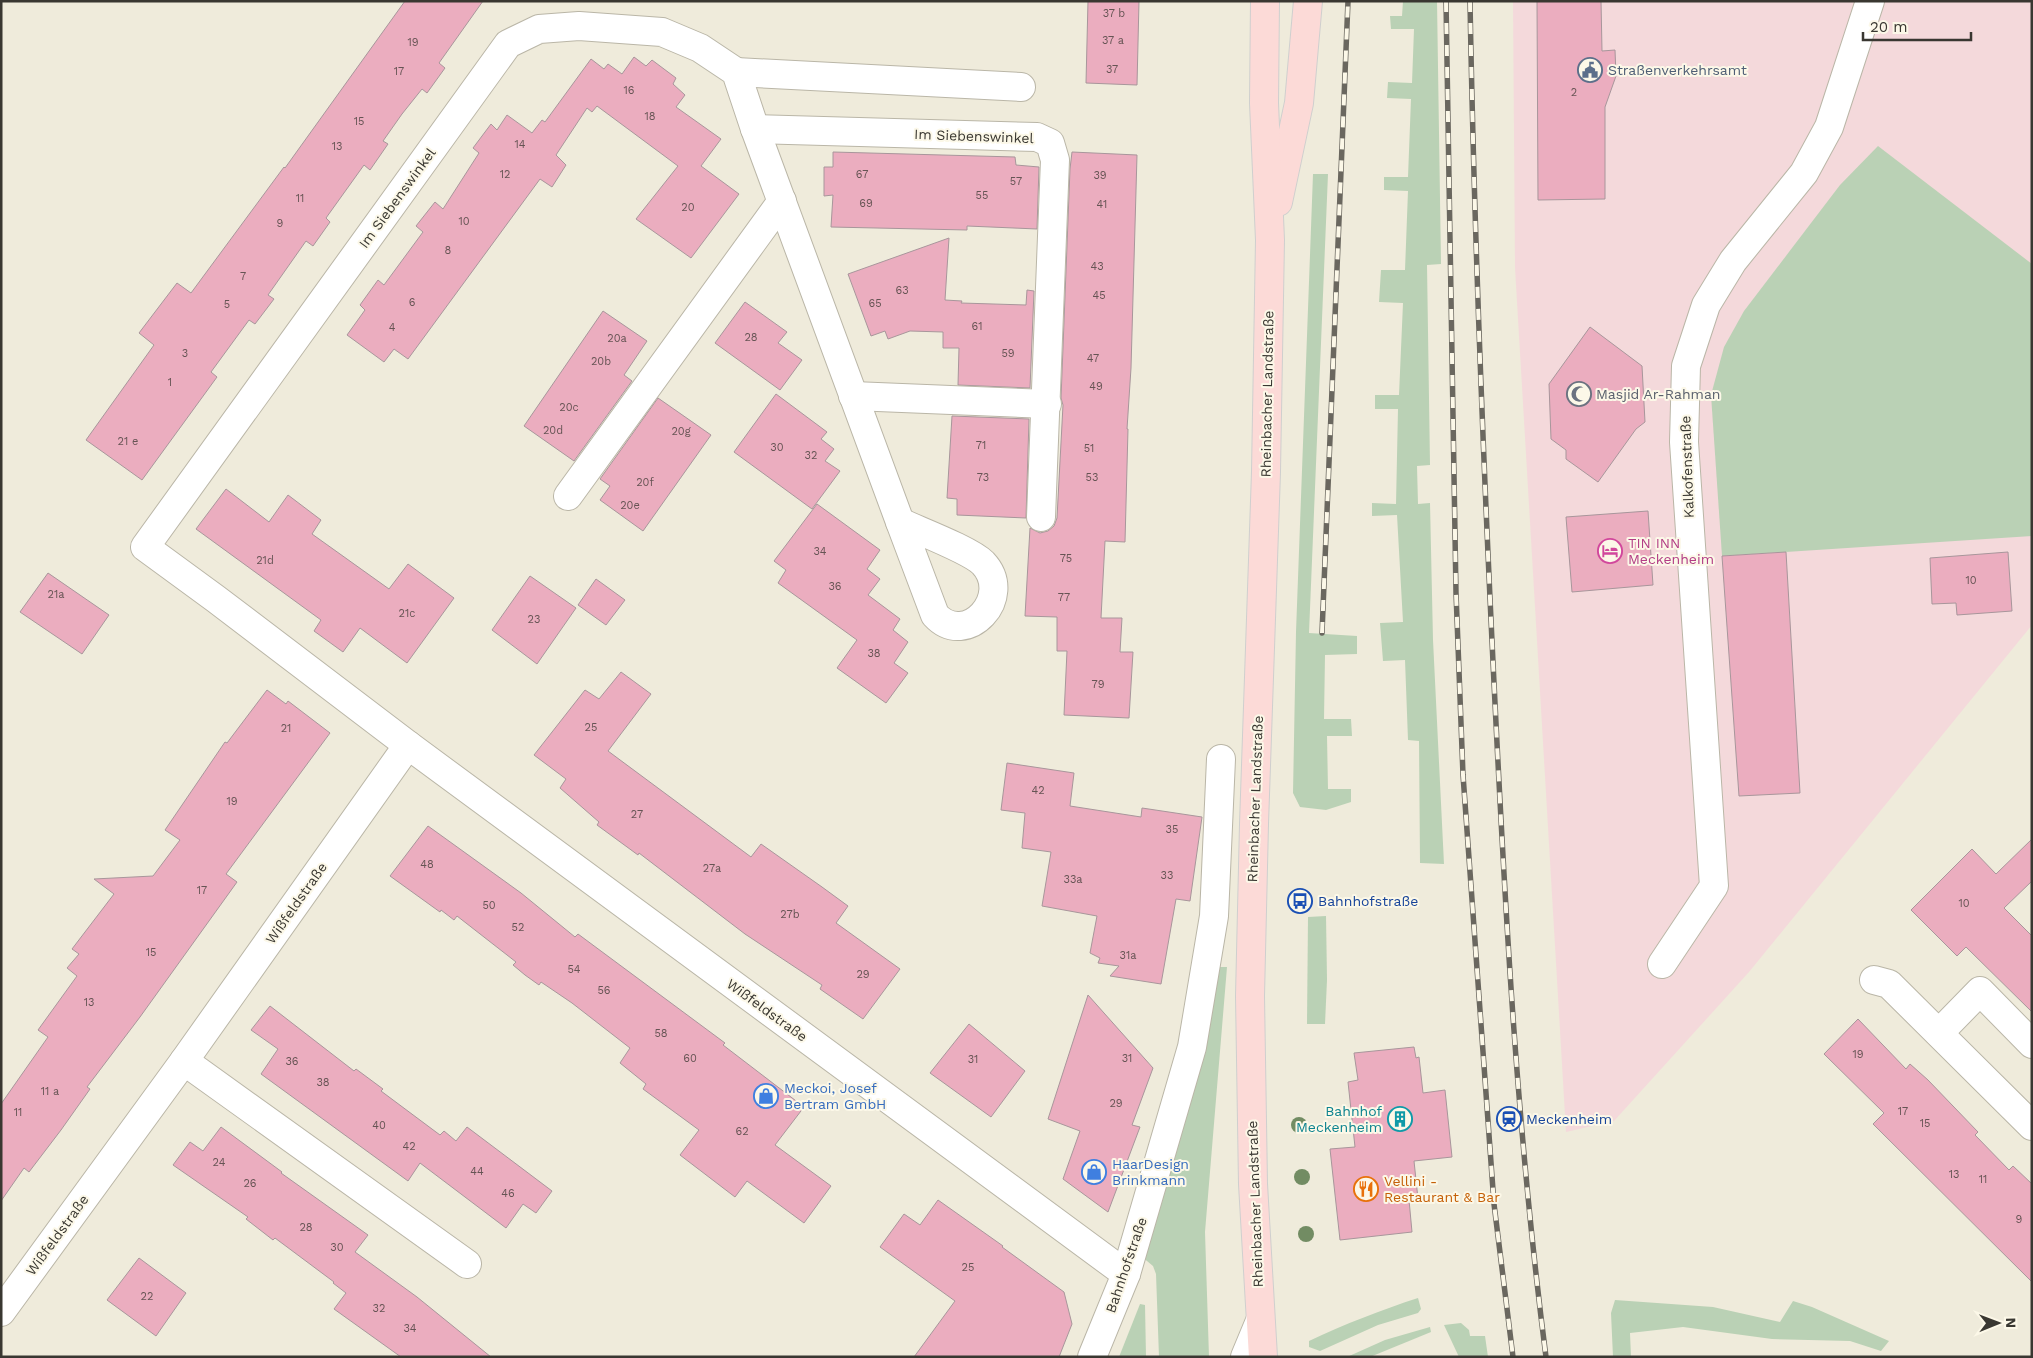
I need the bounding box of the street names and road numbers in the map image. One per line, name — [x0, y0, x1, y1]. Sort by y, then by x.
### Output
street label: Im Siebenswinkel — [914, 126, 1035, 146]
street label: Im Siebenswinkel — [355, 144, 439, 251]
street label: Rheinbacher Landstraße — [1258, 310, 1276, 478]
street label: Kalkofenstraße — [1677, 415, 1697, 519]
street label: Rheinbacher Landstraße — [1244, 715, 1266, 883]
street label: Wißfeldstraße — [262, 859, 330, 947]
street label: Wißfeldstraße — [724, 975, 810, 1045]
street label: Rheinbacher Landstraße — [1244, 1120, 1266, 1288]
street label: Wißfeldstraße — [22, 1192, 92, 1278]
street label: Bahnhofstraße — [1102, 1215, 1150, 1315]

